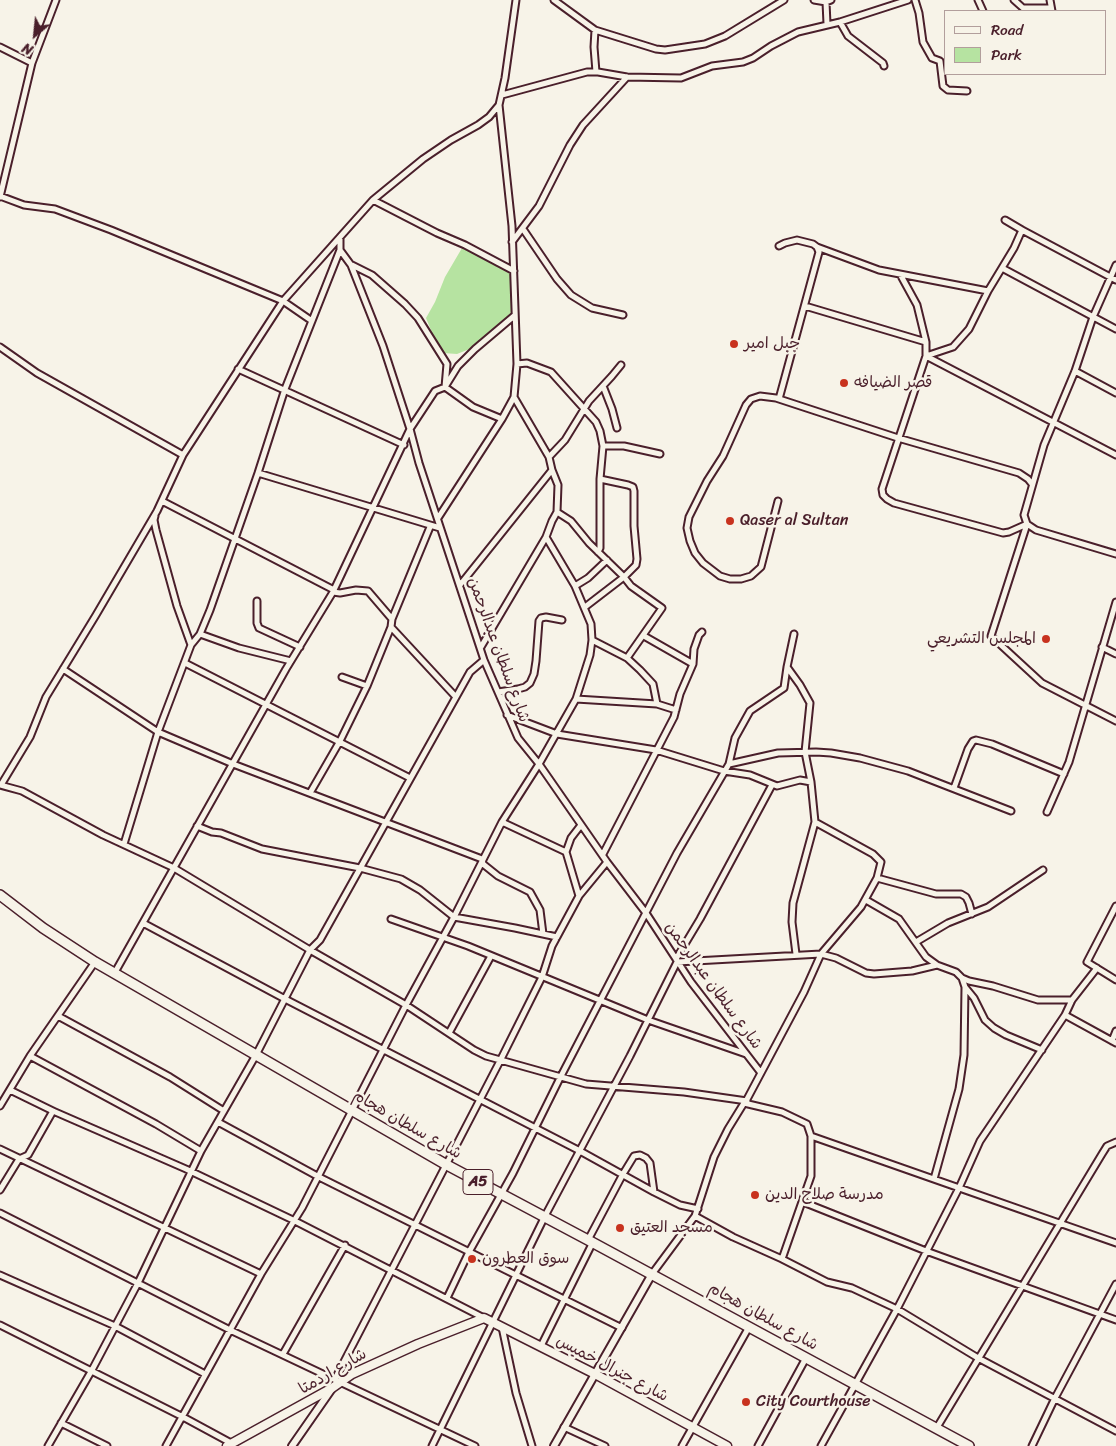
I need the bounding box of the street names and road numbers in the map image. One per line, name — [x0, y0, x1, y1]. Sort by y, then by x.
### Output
street label: شارع سلطان عبدالرحمن — [463, 575, 533, 725]
street label: شارع سلطان عبدالرحمن — [660, 919, 766, 1053]
street label: شارع سلطان هجام — [349, 1086, 465, 1164]
road number: A5 — [463, 1170, 493, 1194]
street label: شارع سلطان هجام — [705, 1279, 821, 1355]
street label: شارع جنرال خميس — [553, 1331, 671, 1407]
street label: شارع اردمتا — [296, 1345, 370, 1399]

